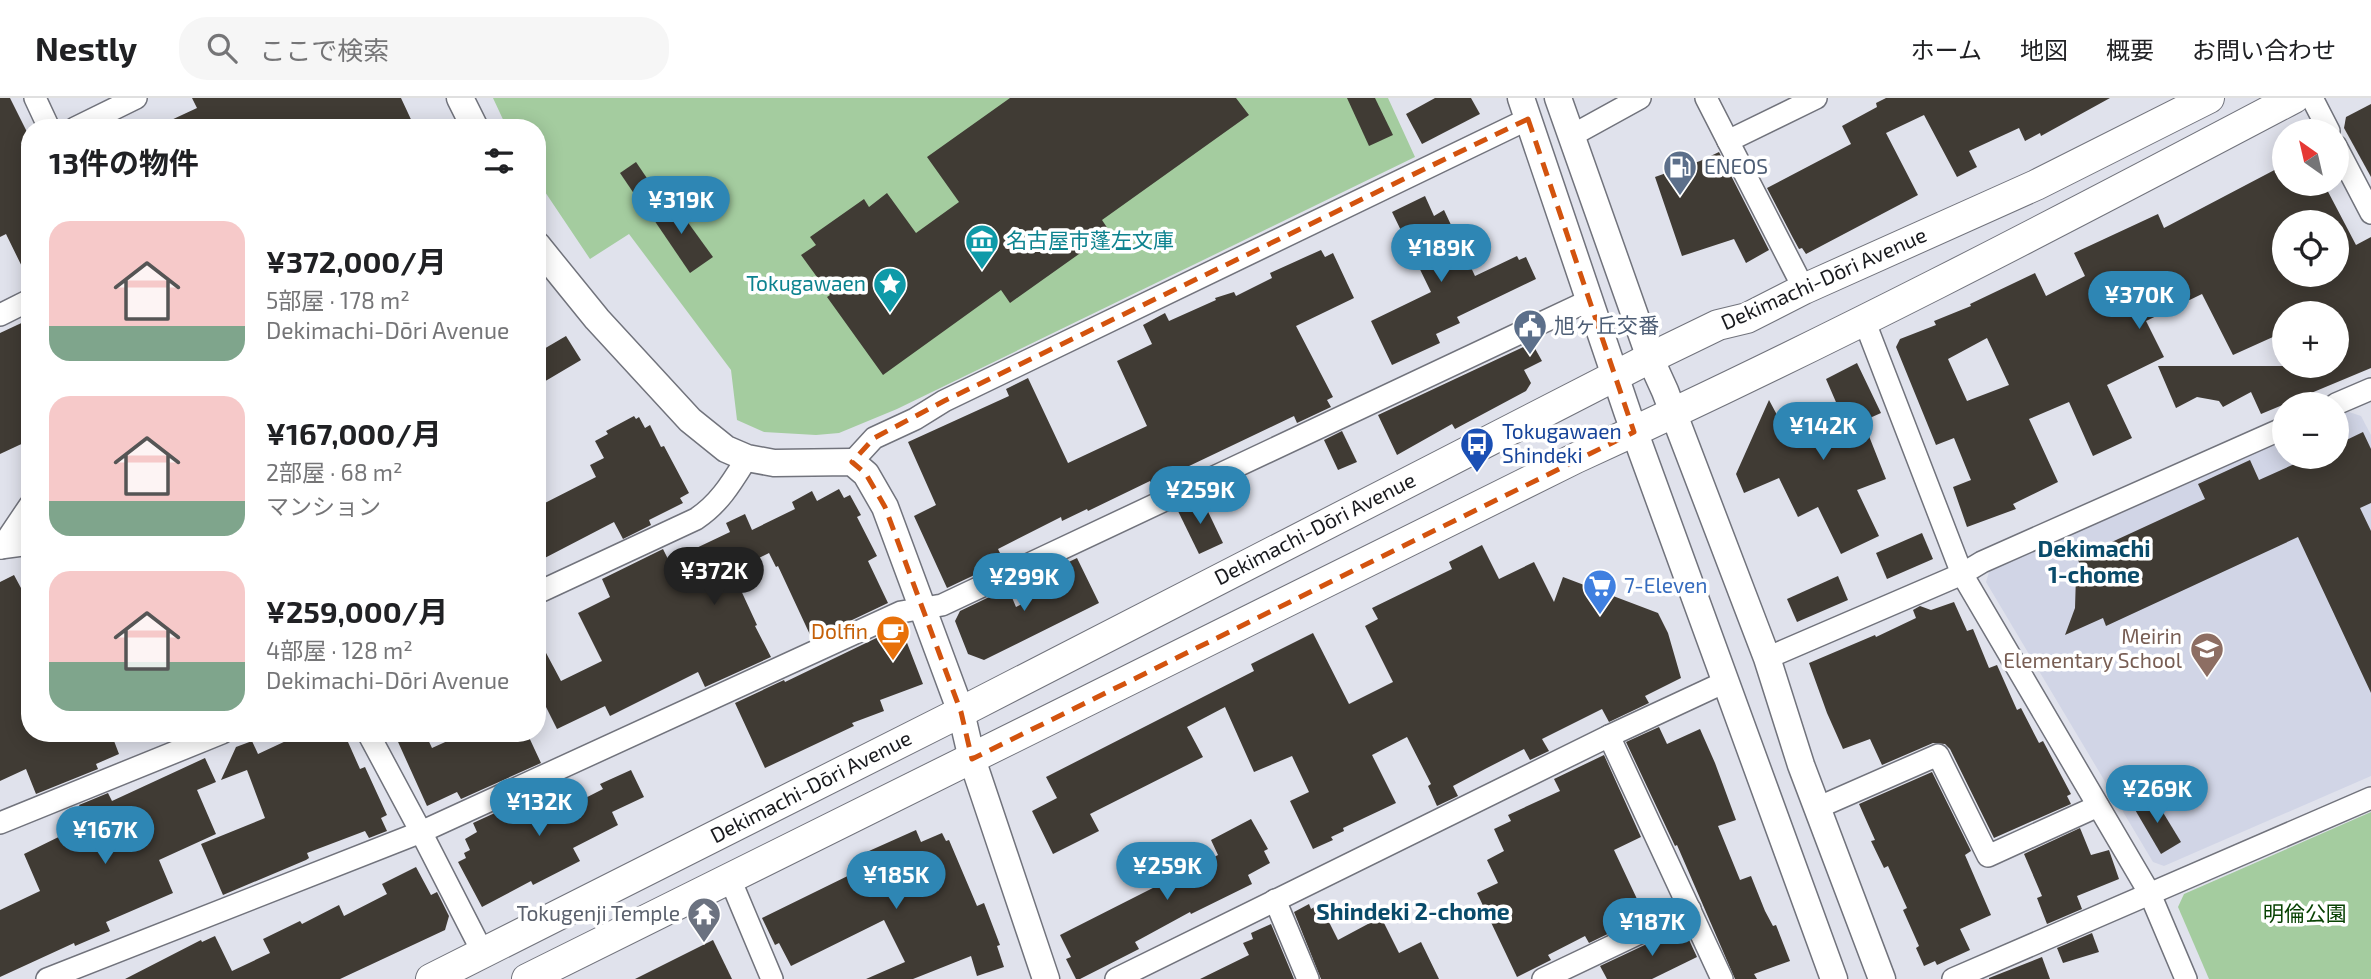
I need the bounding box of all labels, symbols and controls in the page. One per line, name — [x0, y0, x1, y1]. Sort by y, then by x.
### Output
search box — [179, 17, 669, 80]
text: Nestly — [35, 28, 137, 68]
icon: search — [203, 29, 241, 67]
text: ここで検索 — [259, 34, 389, 65]
text: ホーム — [1911, 35, 1982, 64]
text: 地図 — [2020, 35, 2068, 64]
text: 概要 — [2106, 35, 2154, 64]
text: お問い合わせ — [2192, 35, 2336, 64]
north arrow — [2272, 119, 2348, 196]
map controls — [2272, 119, 2349, 469]
icon: filters — [480, 142, 518, 180]
text: 13件の物件 — [49, 144, 199, 180]
fuel station icon: ENEOS — [1661, 148, 1699, 197]
place label: ENEOS — [1704, 153, 1768, 178]
pin: ¥319K — [632, 176, 730, 236]
text: ¥319K — [648, 185, 714, 213]
button: locate — [2272, 210, 2349, 287]
street label: Dekimachi-Dōri Avenue — [1717, 221, 1930, 334]
museum icon: 名古屋市蓬左文庫 — [963, 222, 1001, 271]
pin: ¥189K — [1392, 225, 1490, 284]
place label: 名古屋市蓬左文庫 — [1006, 227, 1174, 252]
text: ¥189K — [1407, 233, 1475, 261]
text: ¥372,000/月 — [266, 243, 447, 279]
icon: home — [105, 249, 189, 333]
place icon: Tokugawaen — [871, 265, 909, 314]
place label: Tokugawaen — [746, 270, 866, 295]
pin: ¥370K — [2090, 272, 2188, 331]
text: ¥370K — [2104, 280, 2174, 308]
text: 5部屋 · 178 m² — [266, 286, 410, 314]
button: + — [2272, 301, 2349, 378]
public building icon: 旭ヶ丘交番 — [1511, 307, 1549, 356]
place label: 旭ヶ丘交番 — [1554, 312, 1659, 337]
text: Dekimachi-Dōri Avenue — [266, 316, 509, 344]
button: − — [2272, 392, 2349, 469]
pin: ¥142K — [1774, 402, 1872, 462]
text: ¥142K — [1789, 411, 1857, 439]
text: ¥167,000/月 — [266, 415, 442, 451]
place label: Tokugawaen Shindeki — [1502, 418, 1622, 467]
icon: home — [105, 424, 189, 508]
bus stop icon: Tokugawaen Shindeki — [1458, 425, 1496, 474]
text: 2部屋 · 68 m² — [266, 458, 403, 486]
pin: ¥259K — [1151, 466, 1249, 526]
street label: Dekimachi-Dōri Avenue — [1210, 466, 1419, 589]
text: ¥259K — [1165, 475, 1235, 503]
text: マンション — [266, 492, 381, 520]
district label: Dekimachi 1-chome — [2037, 534, 2151, 588]
pin: ¥372K — [665, 547, 763, 607]
pin: ¥299K — [975, 554, 1073, 613]
text: ¥372K — [680, 556, 748, 584]
text: ¥299K — [989, 562, 1059, 590]
supermarket icon: 7-Eleven — [1581, 567, 1619, 616]
place label: 7-Eleven — [1624, 572, 1707, 597]
text: ¥259,000/月 — [266, 593, 448, 629]
icon: home — [105, 599, 189, 683]
cafe icon: Dolfin — [874, 613, 912, 662]
place label: Dolfin — [811, 618, 868, 643]
place label: Meirin Elementary School — [2003, 623, 2183, 672]
school or university icon: Meirin Elementary School — [2188, 630, 2226, 679]
text: 4部屋 · 128 m² — [266, 636, 413, 664]
text: Dekimachi-Dōri Avenue — [266, 666, 509, 694]
street label: Dekimachi-Dōri Avenue — [706, 724, 915, 847]
pin: ¥269K — [2108, 766, 2206, 825]
text: ¥269K — [2122, 774, 2192, 802]
pin: ¥132K — [490, 778, 588, 838]
text: ¥132K — [506, 787, 572, 815]
pin: ¥167K — [56, 806, 154, 866]
text: ¥167K — [72, 815, 138, 843]
pin: ¥259K — [1118, 842, 1216, 902]
text: ¥259K — [1132, 851, 1202, 879]
pin: ¥185K — [847, 852, 945, 911]
text: ¥185K — [863, 860, 929, 888]
temple icon: Tokugenji Temple — [685, 895, 723, 944]
district label: Shindeki 2-chome — [1316, 897, 1510, 925]
pin: ¥187K — [1603, 898, 1701, 958]
place label: Tokugenji Temple — [517, 900, 680, 926]
park label: 明倫公園 — [2263, 900, 2347, 925]
text: ¥187K — [1619, 907, 1685, 935]

